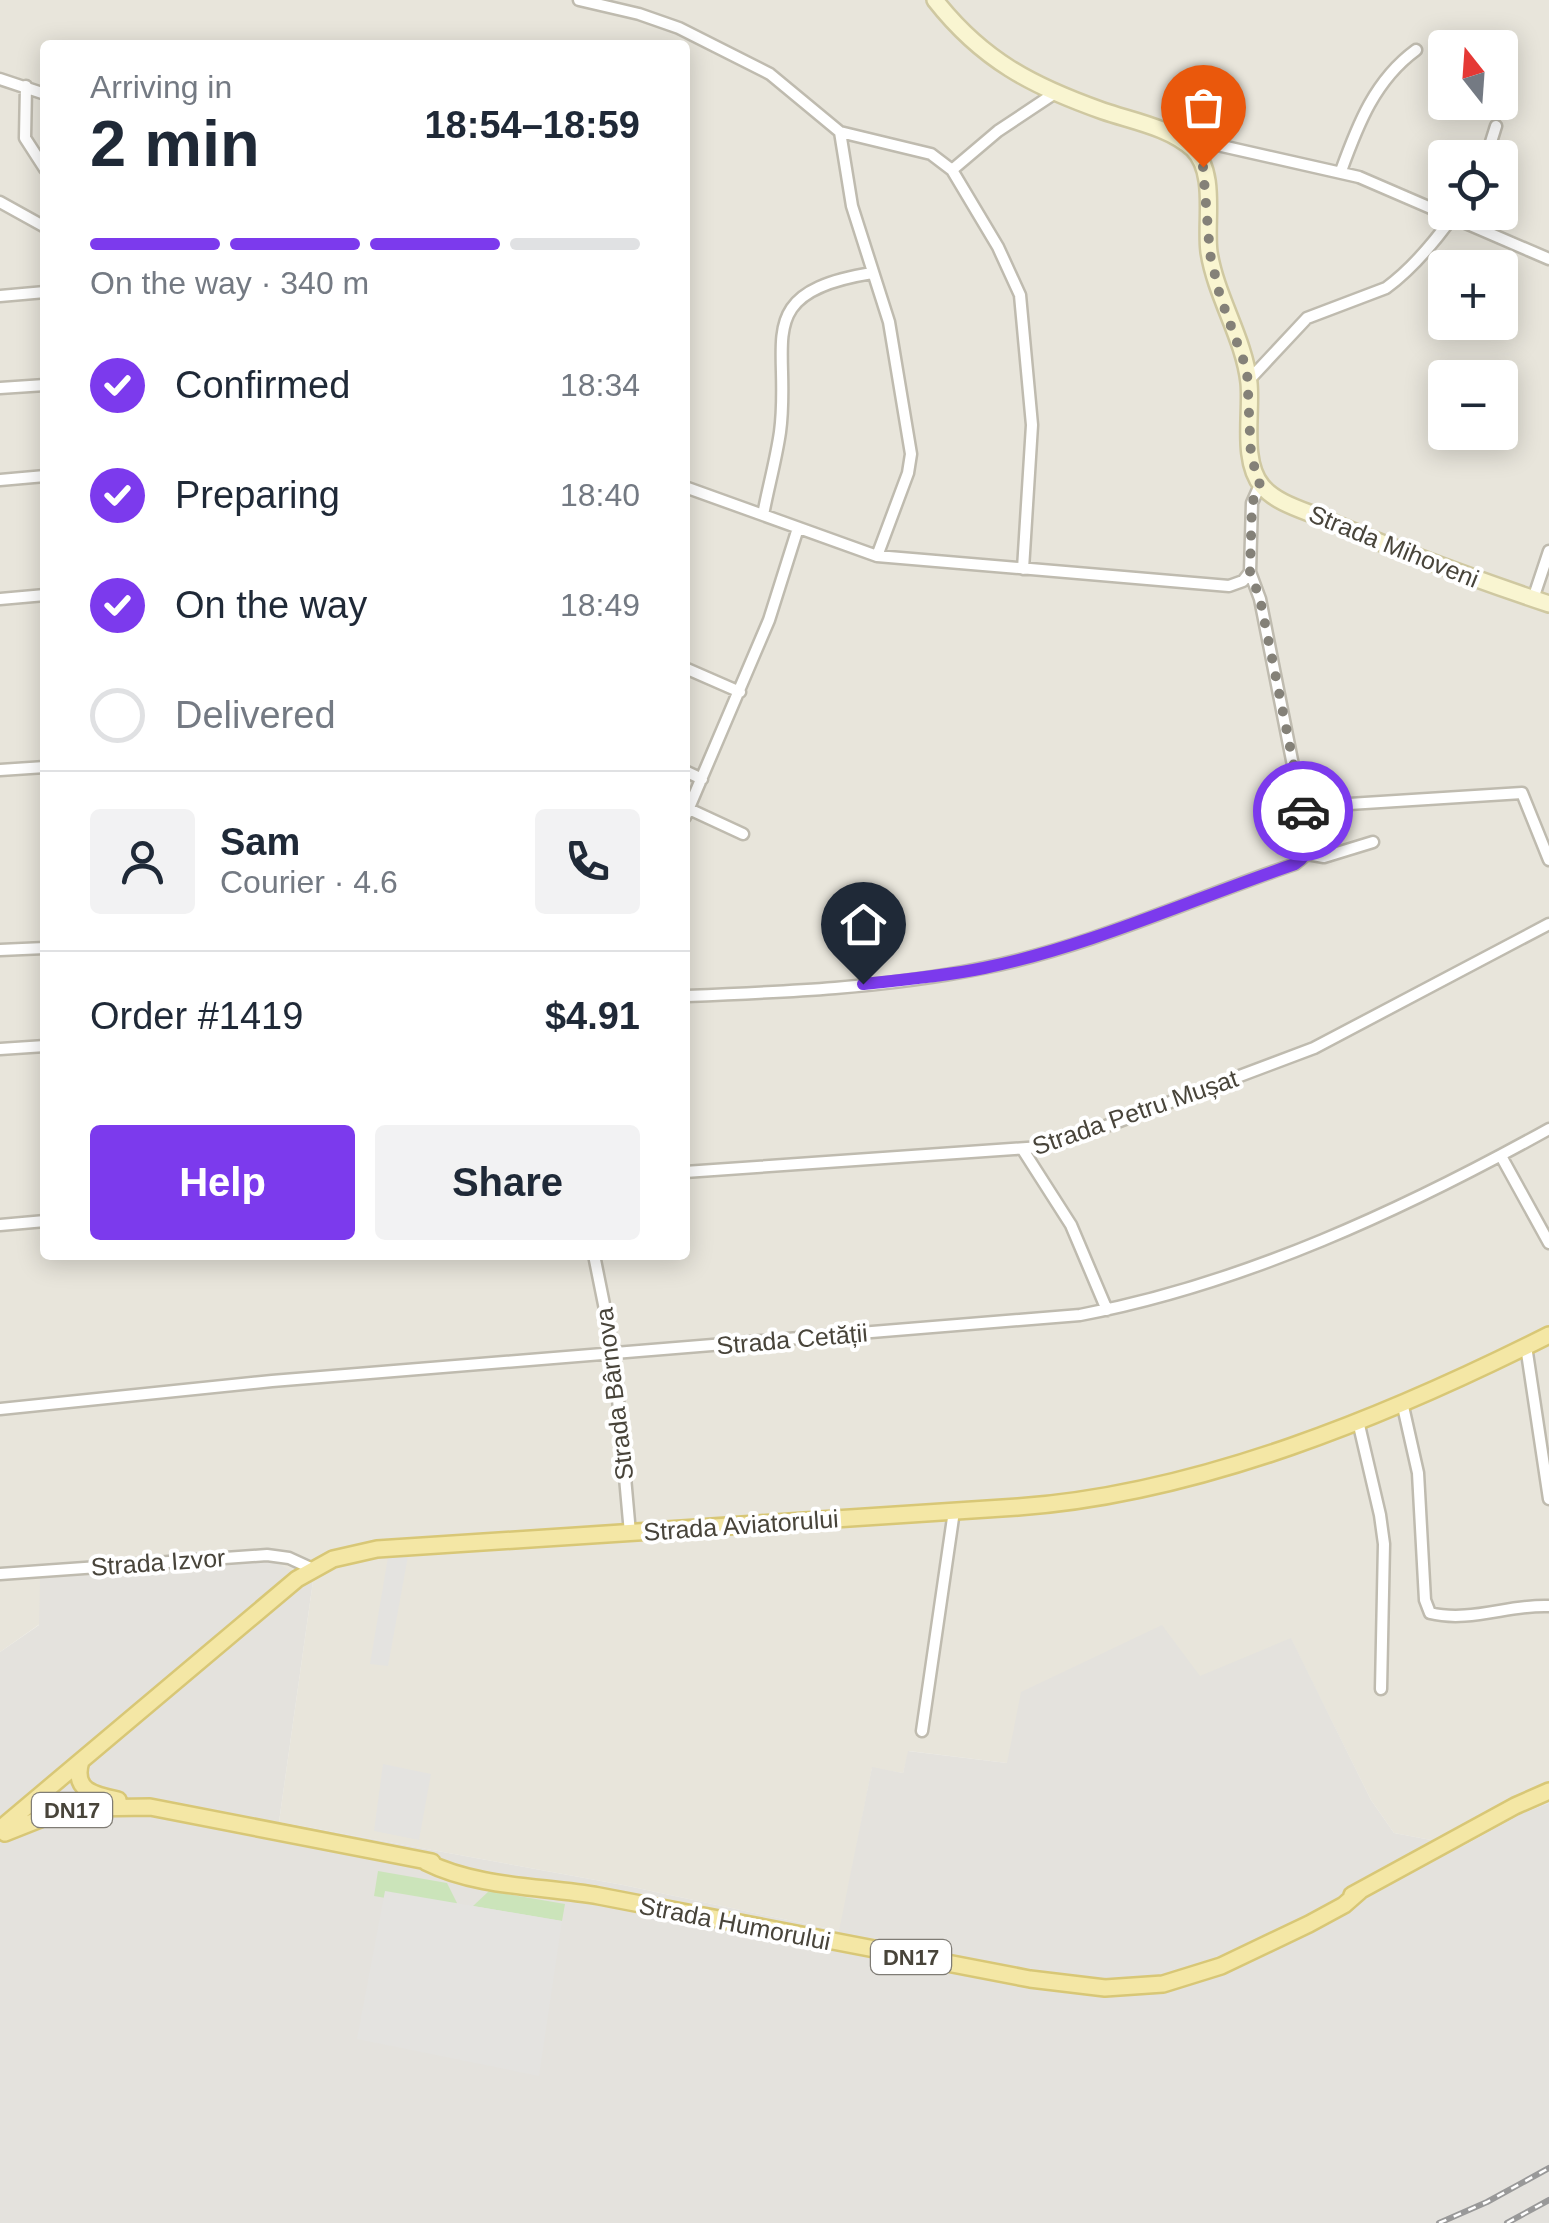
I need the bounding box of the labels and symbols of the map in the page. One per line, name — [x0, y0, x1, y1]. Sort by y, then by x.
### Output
north arrow — [1428, 30, 1518, 120]
pin — [1161, 65, 1246, 168]
street label: Strada Mihoveni — [1305, 499, 1483, 593]
courier — [1253, 761, 1353, 861]
pin — [821, 882, 906, 985]
street label: Strada Petru Mușat — [1029, 1064, 1241, 1160]
street label: Strada Bârnova — [590, 1306, 638, 1482]
street label: Strada Cetății — [715, 1318, 869, 1360]
street label: Strada Aviatorului — [643, 1504, 839, 1546]
street label: Strada Izvor — [90, 1543, 226, 1581]
road number: DN17 — [32, 1793, 112, 1827]
street label: Strada Humorului — [637, 1891, 833, 1955]
road number: DN17 — [871, 1940, 951, 1974]

